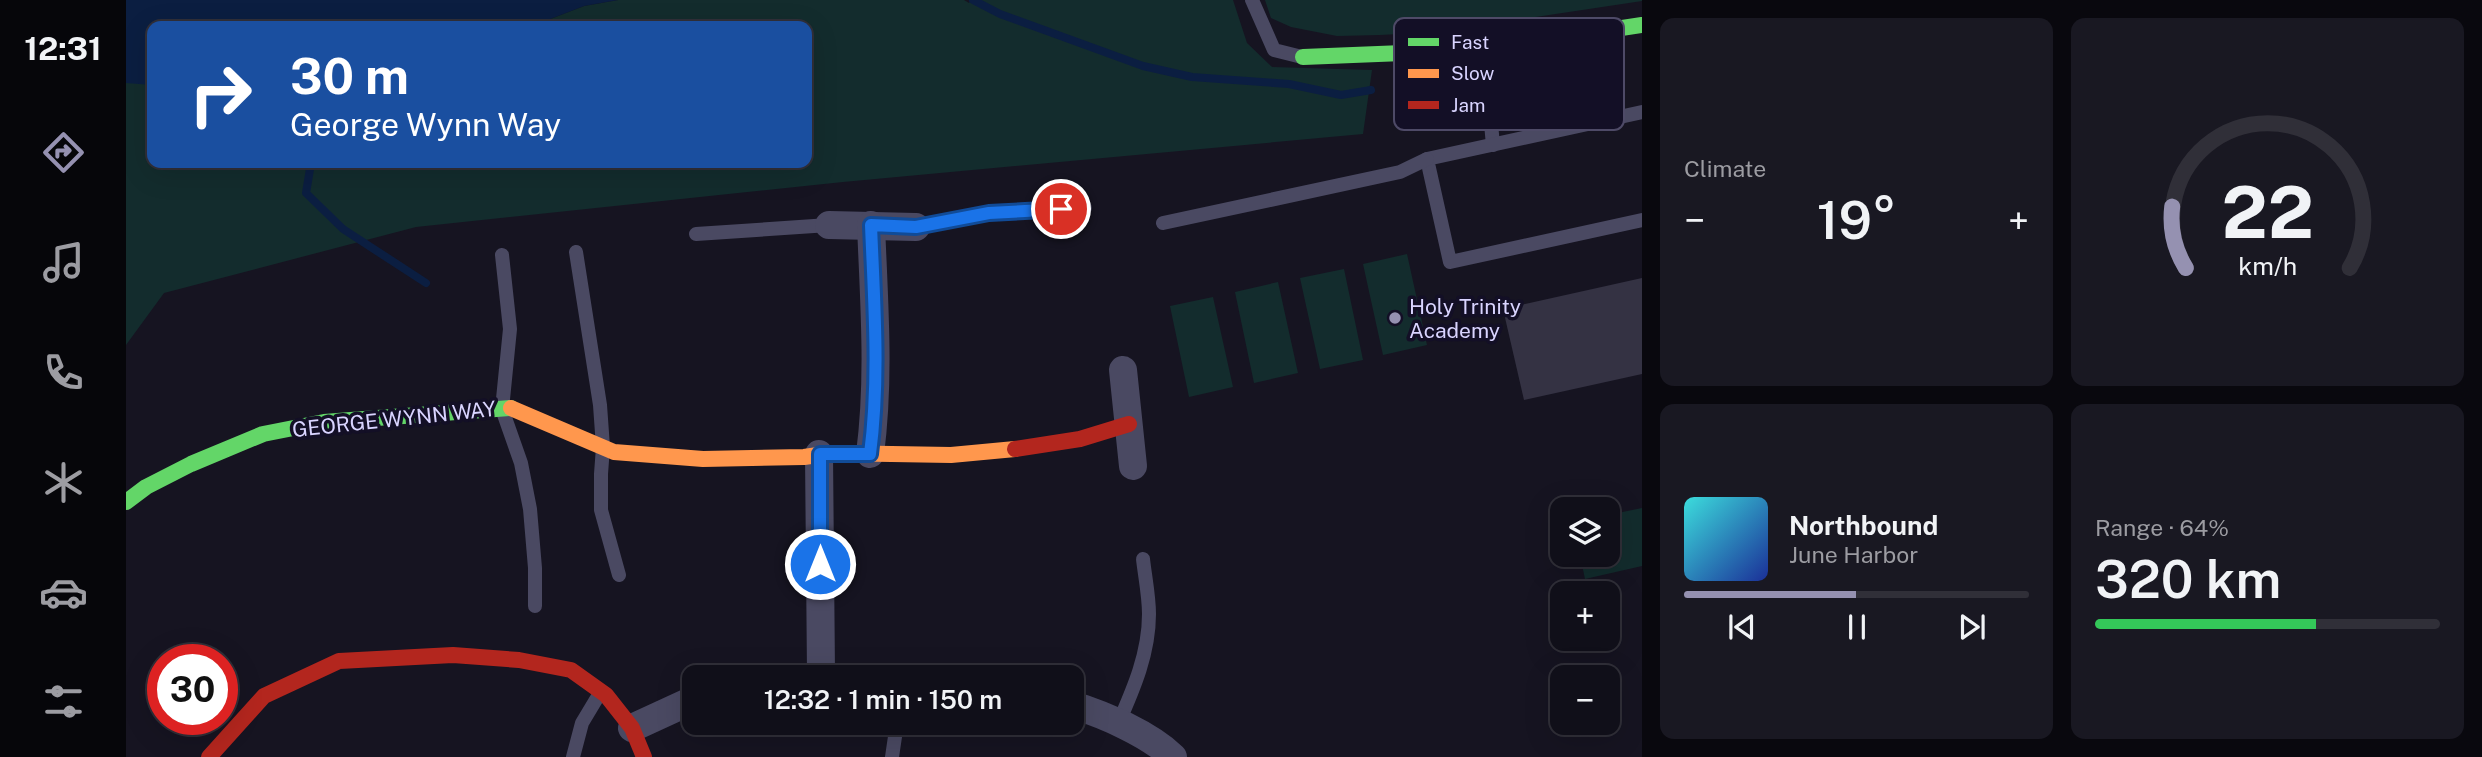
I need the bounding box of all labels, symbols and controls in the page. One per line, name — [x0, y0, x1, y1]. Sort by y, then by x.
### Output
legend — [1394, 18, 1624, 130]
text: 12:31 — [24, 30, 102, 67]
text: Fast — [1451, 31, 1489, 53]
text: 30 m — [290, 47, 409, 105]
icon: right — [175, 49, 266, 140]
text: Slow — [1451, 62, 1495, 84]
text: Jam — [1451, 94, 1485, 116]
text: George Wynn Way — [290, 106, 561, 143]
icon: directions — [39, 128, 88, 177]
text: Climate — [1684, 155, 1766, 182]
text: 22 — [2221, 169, 2314, 254]
pin — [1031, 179, 1091, 239]
icon: arrive — [1042, 190, 1080, 228]
text: 19° — [1817, 190, 1896, 251]
text: − — [1684, 198, 1705, 243]
text: + — [2008, 198, 2029, 243]
icon: music — [39, 238, 88, 287]
text: km/h — [2238, 251, 2297, 281]
place label: Holy Trinity Academy — [1409, 294, 1521, 343]
marker: Holy Trinity Academy — [1387, 310, 1403, 326]
icon: phone — [39, 348, 88, 397]
street label: GEORGE WYNN WAY — [291, 396, 497, 442]
icon: climate — [39, 458, 88, 507]
map controls — [1550, 497, 1620, 735]
button: layers — [1550, 497, 1620, 567]
text: Northbound — [1789, 510, 1938, 541]
text: Range · 64% — [2095, 514, 2229, 541]
position arrow — [783, 527, 857, 601]
text: June Harbor — [1789, 541, 1918, 568]
text: 320 km — [2095, 549, 2281, 610]
icon: car — [39, 568, 88, 617]
button: + — [1550, 581, 1620, 651]
icon: previous — [1723, 608, 1761, 646]
icon: pause — [1838, 608, 1876, 646]
icon: next — [1953, 608, 1991, 646]
speed limit sign: 30 — [147, 644, 238, 735]
button: − — [1550, 665, 1620, 735]
icon: filters — [39, 677, 88, 726]
text: 12:32 · 1 min · 150 m — [764, 684, 1002, 715]

